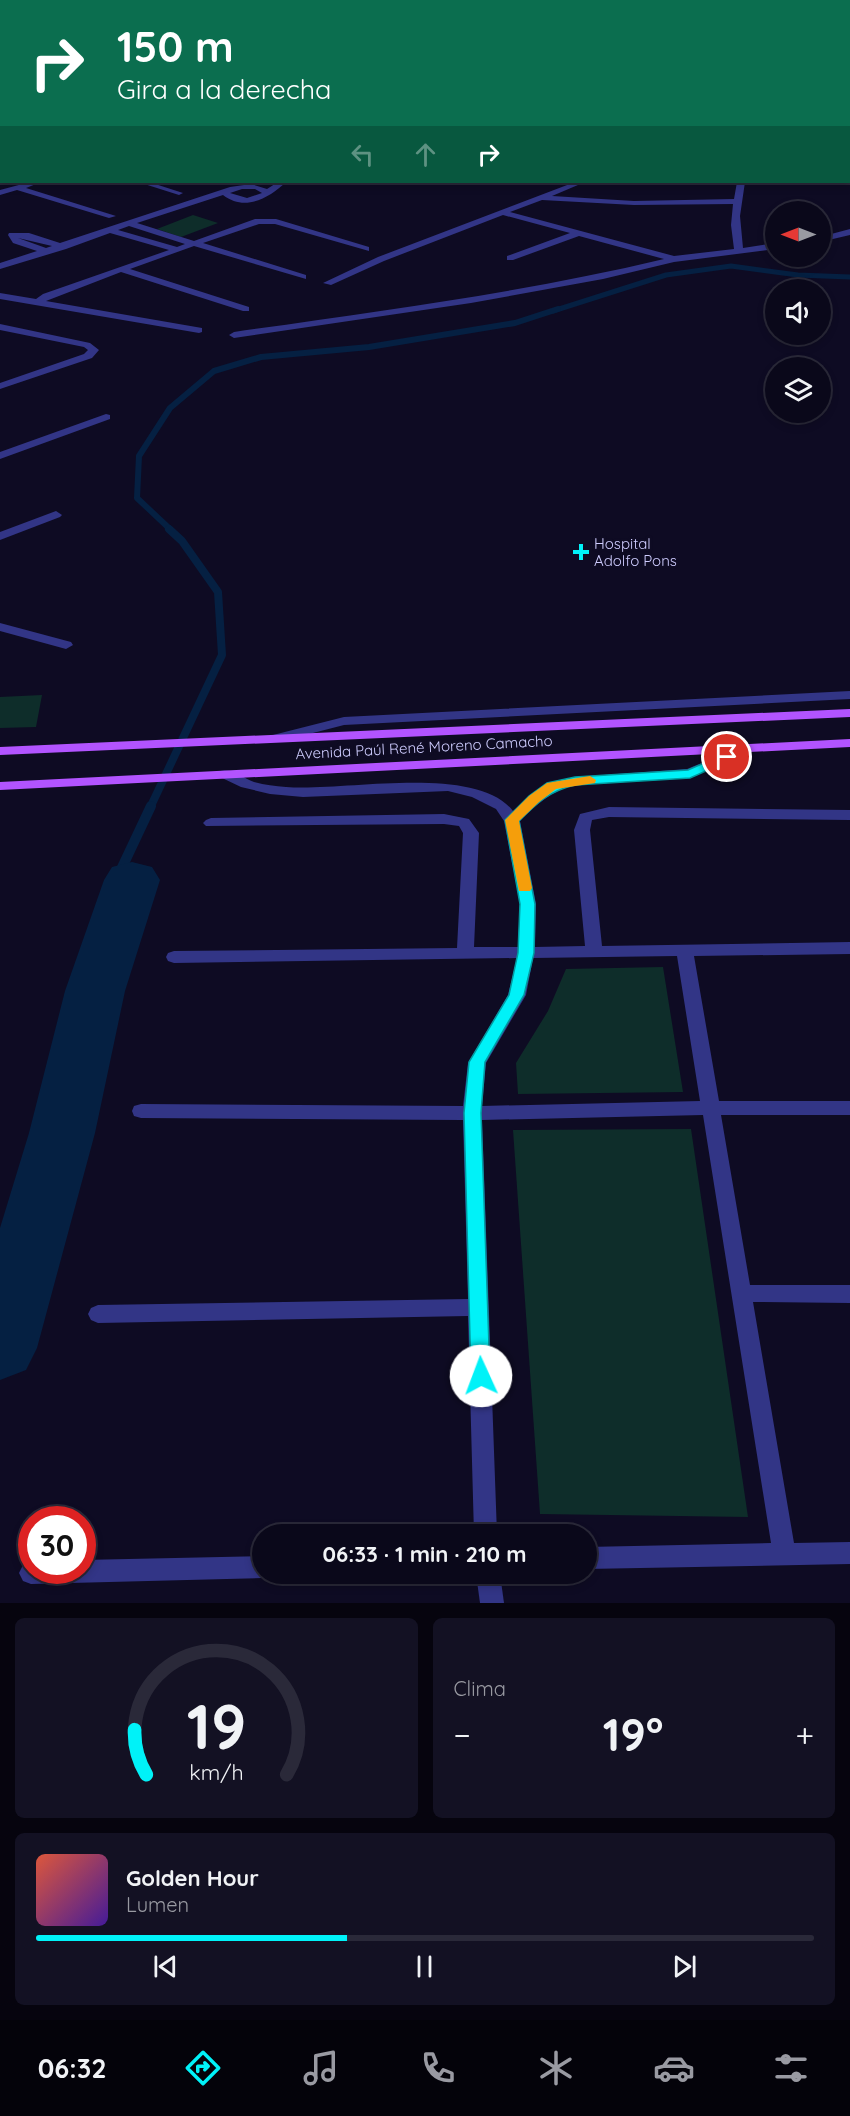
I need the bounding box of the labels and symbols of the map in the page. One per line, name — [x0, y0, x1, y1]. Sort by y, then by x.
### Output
north arrow — [765, 201, 831, 267]
place label: Hospital Adolfo Pons — [594, 534, 677, 570]
marker: Hospital Adolfo Pons — [572, 543, 590, 561]
street label: Avenida Paúl René Moreno Camacho — [295, 731, 553, 763]
pin — [701, 731, 752, 782]
position arrow — [449, 1344, 513, 1408]
speed limit sign: 30 — [18, 1506, 96, 1584]

